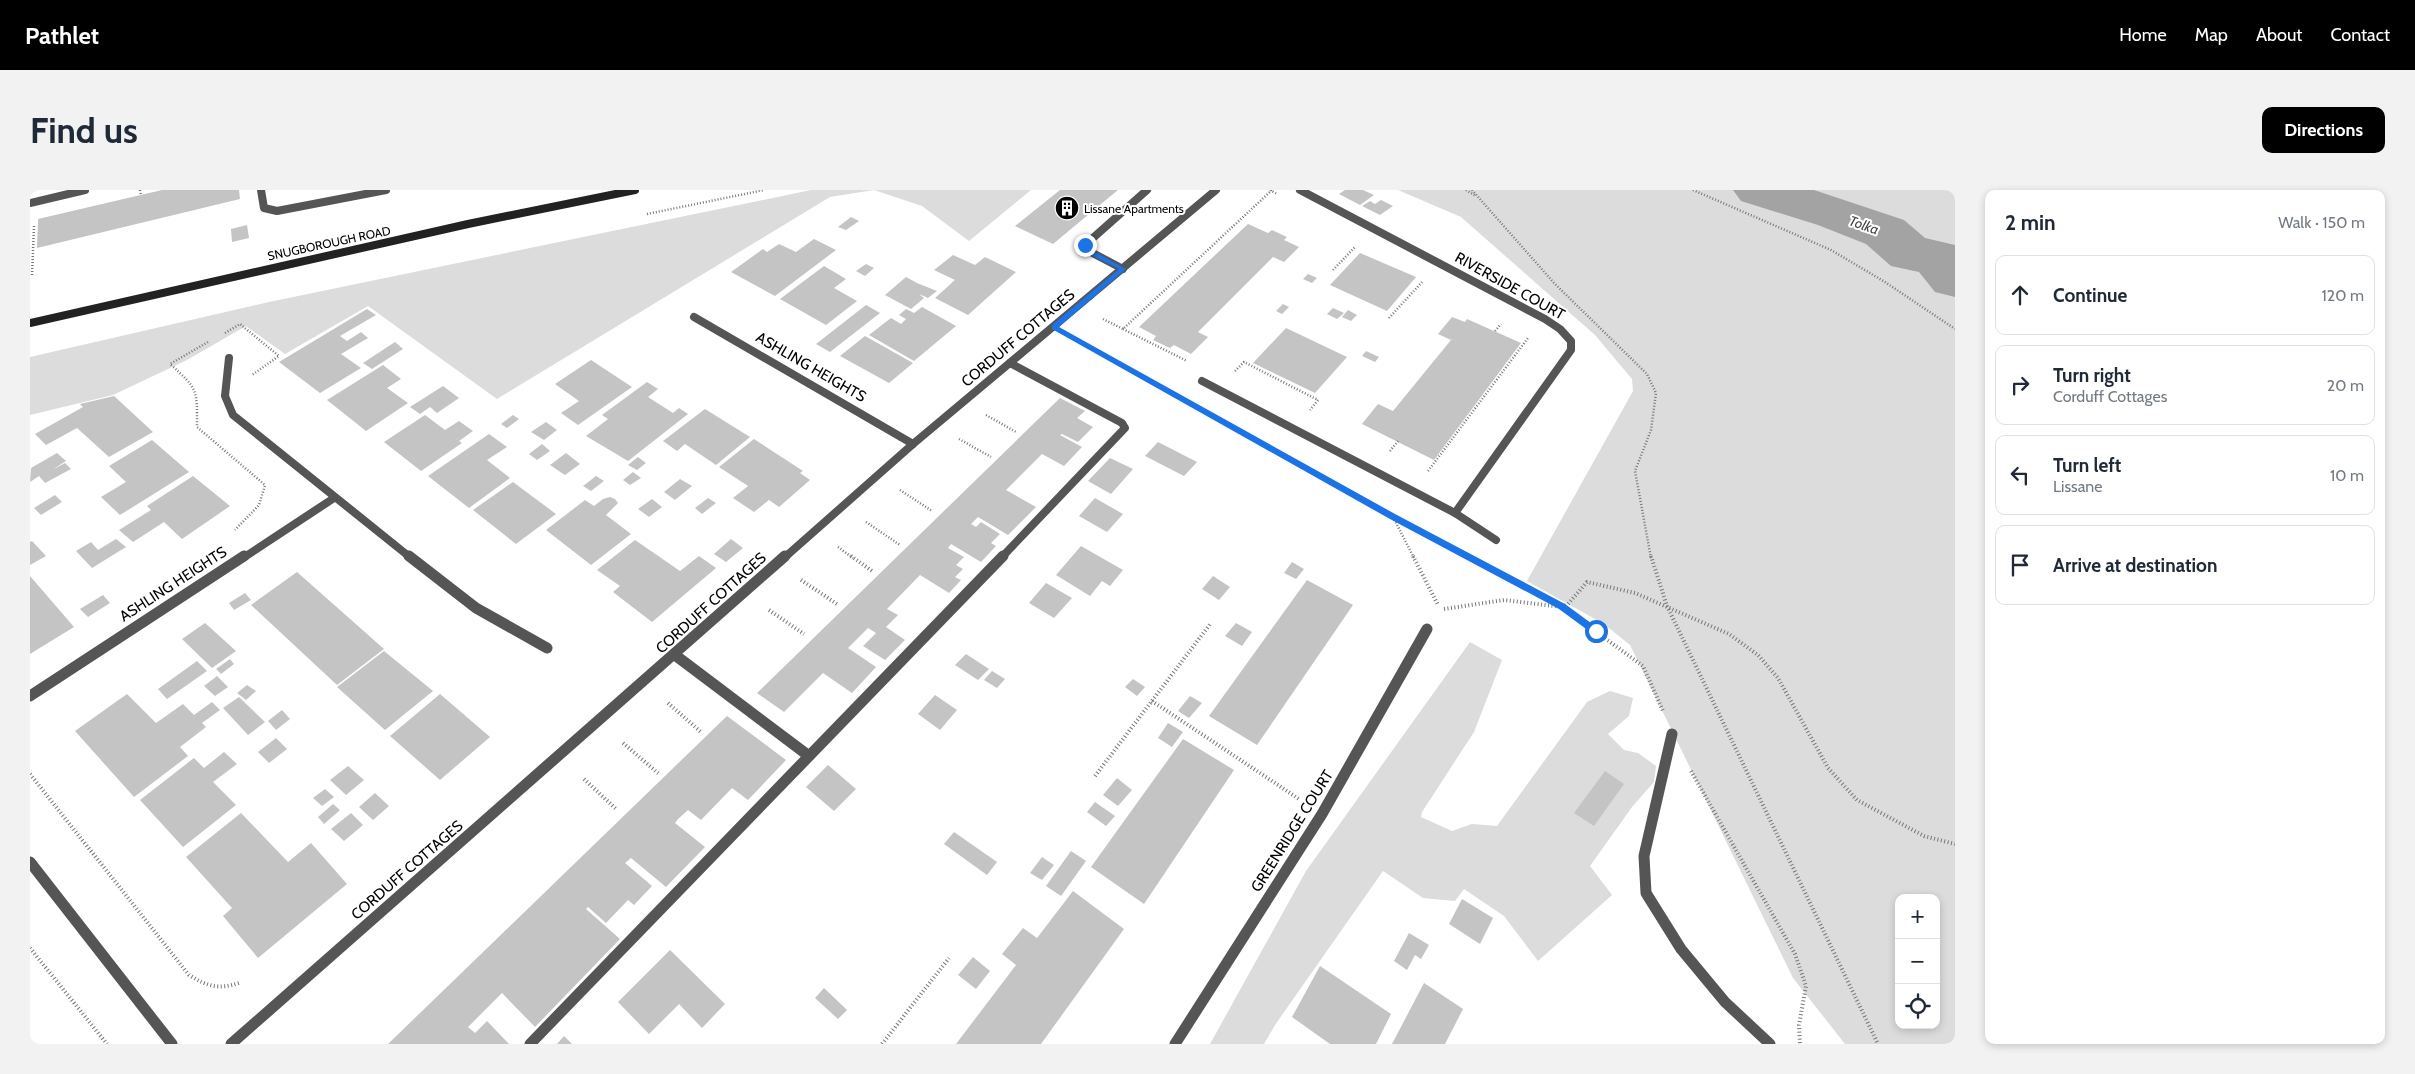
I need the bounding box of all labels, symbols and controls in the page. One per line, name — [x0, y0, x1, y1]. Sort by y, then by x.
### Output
text: Pathlet — [25, 21, 99, 50]
text: Home — [2119, 24, 2167, 46]
text: Map — [2195, 24, 2228, 46]
text: About — [2256, 24, 2302, 46]
text: Contact — [2330, 24, 2390, 46]
button: Directions — [2262, 107, 2385, 153]
text: Find us — [30, 109, 138, 152]
building icon: Lissane Apartments — [1054, 195, 1080, 221]
place label: Lissane Apartments — [1084, 201, 1184, 216]
text: 2 min — [2005, 210, 2056, 235]
water label: Tolka — [1847, 212, 1881, 238]
text: Walk · 150 m — [2278, 213, 2365, 232]
street label: SNUGBOROUGH ROAD — [266, 223, 392, 263]
route end — [1074, 234, 1097, 257]
street label: RIVERSIDE COURT — [1452, 248, 1568, 324]
icon: ahead — [2006, 281, 2034, 309]
text: Continue — [2053, 284, 2127, 307]
street label: CORDUFF COTTAGES — [958, 285, 1078, 391]
text: 120 m — [2322, 286, 2364, 305]
street label: ASHLING HEIGHTS — [753, 328, 869, 406]
text: Turn right — [2053, 364, 2131, 387]
icon: right — [2006, 371, 2034, 399]
text: 20 m — [2327, 376, 2364, 395]
text: Corduff Cottages — [2053, 387, 2167, 406]
text: Turn left — [2053, 454, 2121, 477]
icon: left — [2006, 461, 2034, 489]
text: 10 m — [2330, 466, 2364, 485]
text: Lissane — [2053, 477, 2102, 496]
street label: ASHLING HEIGHTS — [116, 543, 230, 625]
street label: CORDUFF COTTAGES — [652, 549, 770, 657]
icon: arrive — [2006, 551, 2034, 579]
text: Arrive at destination — [2053, 554, 2217, 577]
route start — [1585, 620, 1608, 643]
street label: GREENRIDGE COURT — [1247, 767, 1337, 895]
street label: CORDUFF COTTAGES — [347, 816, 467, 923]
map controls — [1895, 894, 1940, 1029]
button: + — [1895, 894, 1940, 939]
button: − — [1895, 939, 1940, 984]
button: locate — [1895, 984, 1940, 1029]

